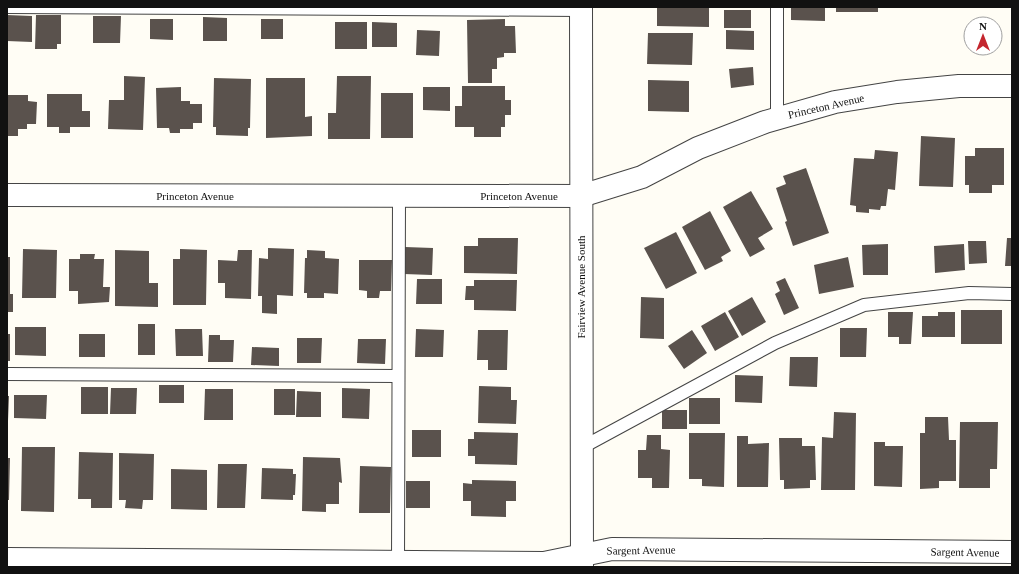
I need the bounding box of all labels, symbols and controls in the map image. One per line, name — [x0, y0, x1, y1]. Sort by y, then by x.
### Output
north arrow — [963, 16, 1003, 56]
text: N — [979, 20, 987, 32]
street label: Princeton Avenue — [787, 91, 865, 121]
street label: Princeton Avenue — [156, 190, 234, 202]
street label: Princeton Avenue — [480, 190, 558, 202]
street label: Fairview Avenue South — [575, 235, 587, 339]
street label: Sargent Avenue — [606, 543, 676, 557]
street label: Sargent Avenue — [930, 545, 1000, 559]

